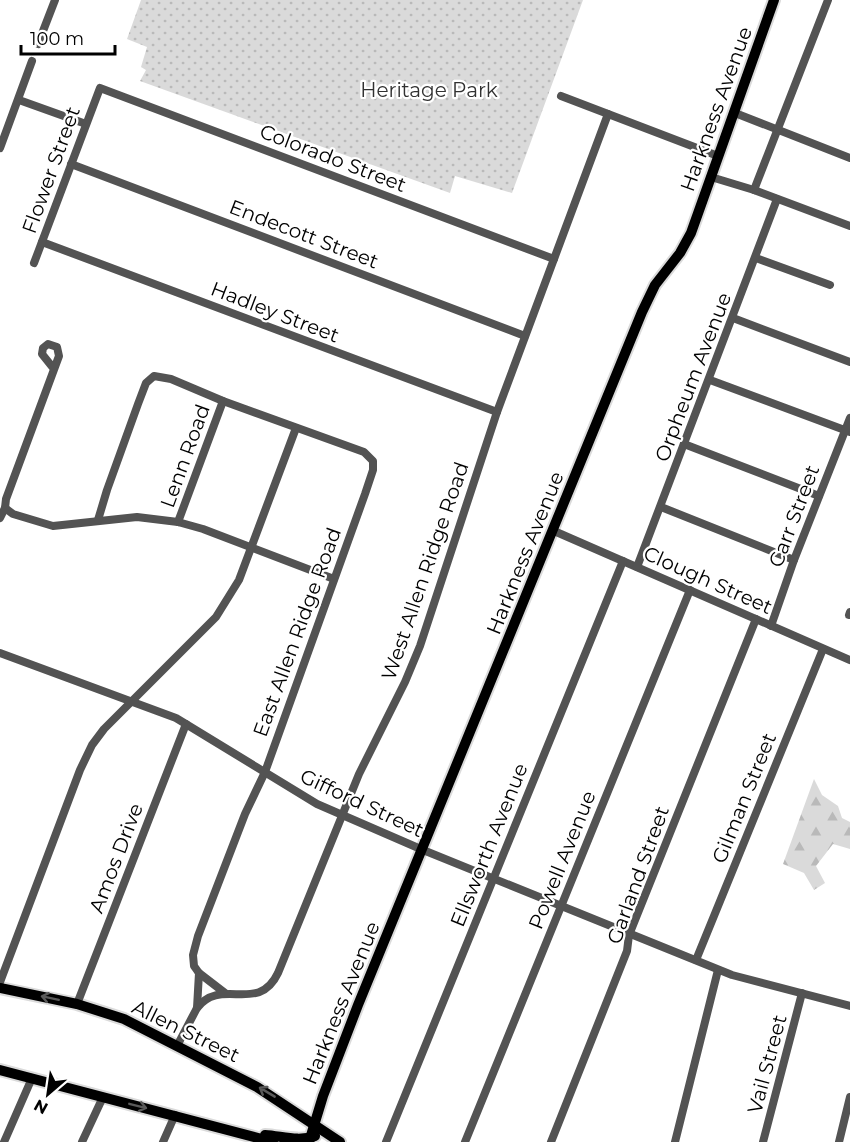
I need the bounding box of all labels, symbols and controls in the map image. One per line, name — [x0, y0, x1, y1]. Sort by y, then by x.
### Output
scale bar — [21, 18, 116, 56]
street label: Harkness Avenue — [675, 23, 757, 195]
text: 100 m — [30, 28, 84, 50]
park label: Heritage Park — [360, 78, 498, 102]
street label: Flower Street — [17, 103, 85, 237]
street label: Colorado Street — [256, 119, 410, 197]
street label: Endecott Street — [226, 195, 382, 273]
street label: Hadley Street — [207, 277, 343, 347]
street label: Orpheum Avenue — [650, 289, 736, 465]
street label: Lenn Road — [155, 401, 215, 511]
street label: West Allen Ridge Road — [376, 459, 474, 683]
street label: Carr Street — [764, 462, 824, 570]
street label: Harkness Avenue — [481, 468, 569, 638]
street label: East Allen Ridge Road — [248, 524, 346, 740]
street label: Clough Street — [640, 541, 776, 619]
street label: Gilman Street — [707, 729, 781, 867]
street label: Ellsworth Avenue — [445, 760, 533, 930]
street label: Gifford Street — [296, 764, 428, 842]
street label: Powell Avenue — [523, 787, 601, 933]
street label: Amos Drive — [84, 800, 148, 916]
street label: Garland Street — [602, 803, 674, 947]
street label: Harkness Avenue — [297, 918, 385, 1088]
one-way arrow — [41, 992, 61, 1003]
street label: Allen Street — [128, 995, 244, 1067]
street label: Vail Street — [742, 1012, 792, 1116]
north arrow — [18, 1064, 78, 1124]
one-way arrow — [259, 1086, 276, 1098]
text: N — [31, 1095, 51, 1118]
one-way arrow — [128, 1100, 147, 1112]

